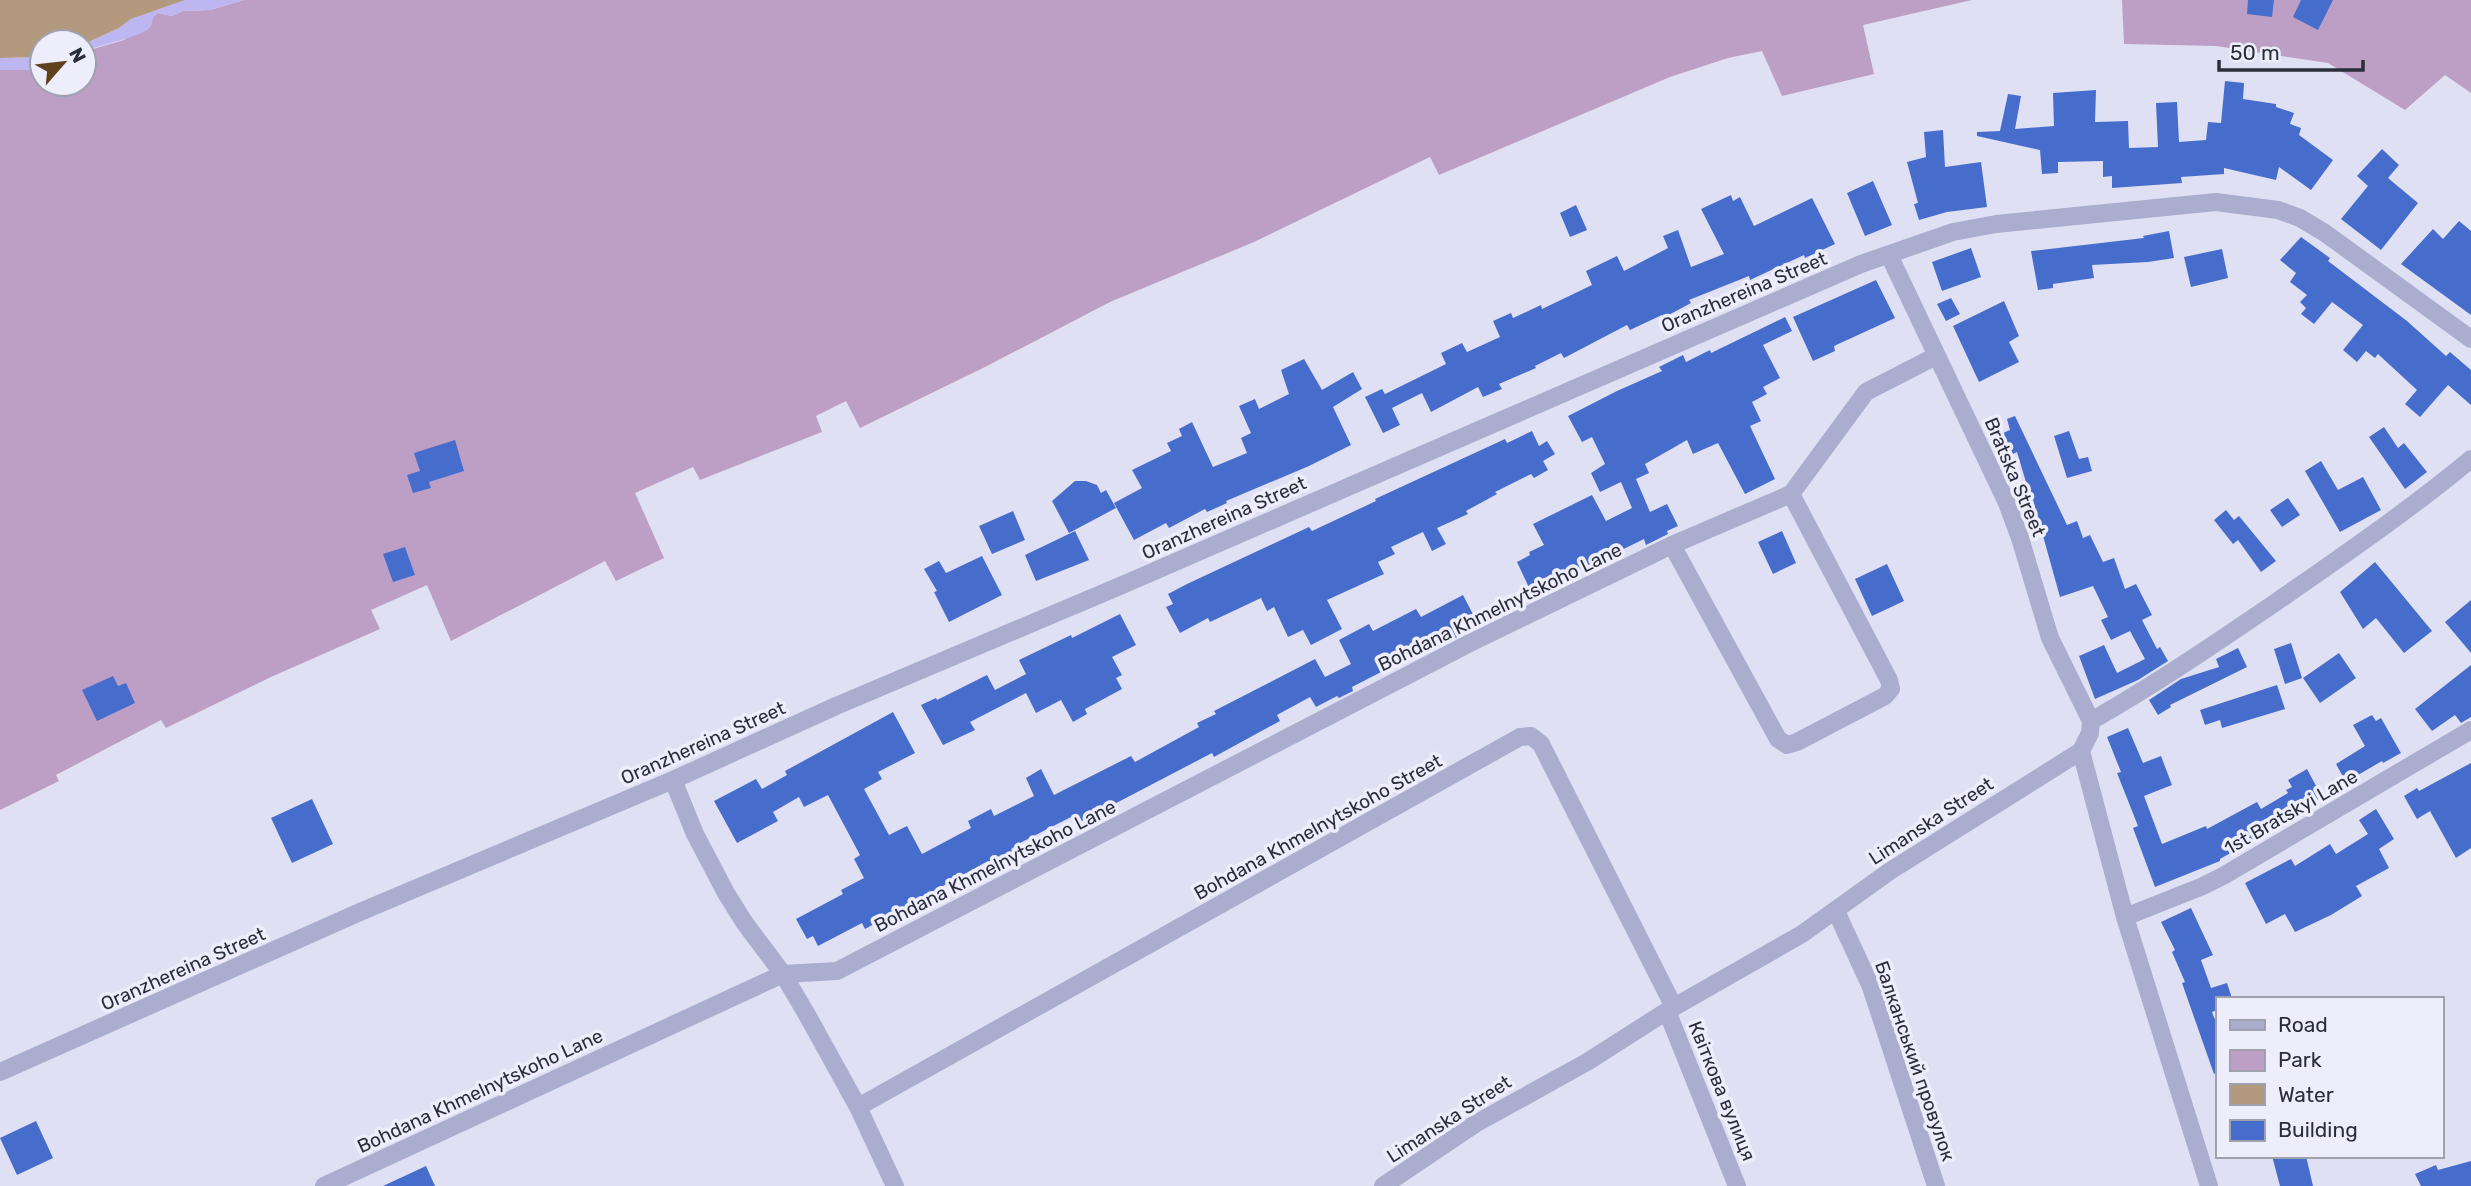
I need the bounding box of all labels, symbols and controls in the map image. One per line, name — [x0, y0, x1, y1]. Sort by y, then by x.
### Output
north arrow — [28, 28, 98, 98]
scale bar — [2219, 28, 2362, 72]
text: 50 m — [2230, 40, 2280, 65]
text: N — [64, 44, 91, 67]
street label: Oranzhereina Street — [1658, 246, 1831, 337]
street label: Bratska Street — [1980, 414, 2051, 540]
street label: Oranzhereina Street — [1138, 471, 1310, 565]
street label: Bohdana Khmelnytskoho Lane — [1374, 538, 1626, 676]
street label: Oranzhereina Street — [617, 696, 789, 790]
street label: Bohdana Khmelnytskoho Street — [1190, 749, 1446, 905]
street label: 1st Bratskyi Lane — [2220, 765, 2362, 859]
street label: Limanska Street — [1865, 772, 1998, 870]
street label: Bohdana Khmelnytskoho Lane — [870, 795, 1120, 937]
street label: Oranzhereina Street — [97, 922, 269, 1016]
street label: Балканський провулок — [1870, 958, 1960, 1164]
legend — [2216, 997, 2443, 1158]
text: Road — [2278, 1012, 2328, 1037]
street label: Квіткова вулиця — [1683, 1018, 1761, 1164]
street label: Bohdana Khmelnytskoho Lane — [354, 1024, 606, 1158]
text: Park — [2278, 1047, 2322, 1072]
street label: Limanska Street — [1383, 1070, 1516, 1168]
text: Water — [2278, 1082, 2334, 1107]
text: Building — [2278, 1117, 2358, 1142]

